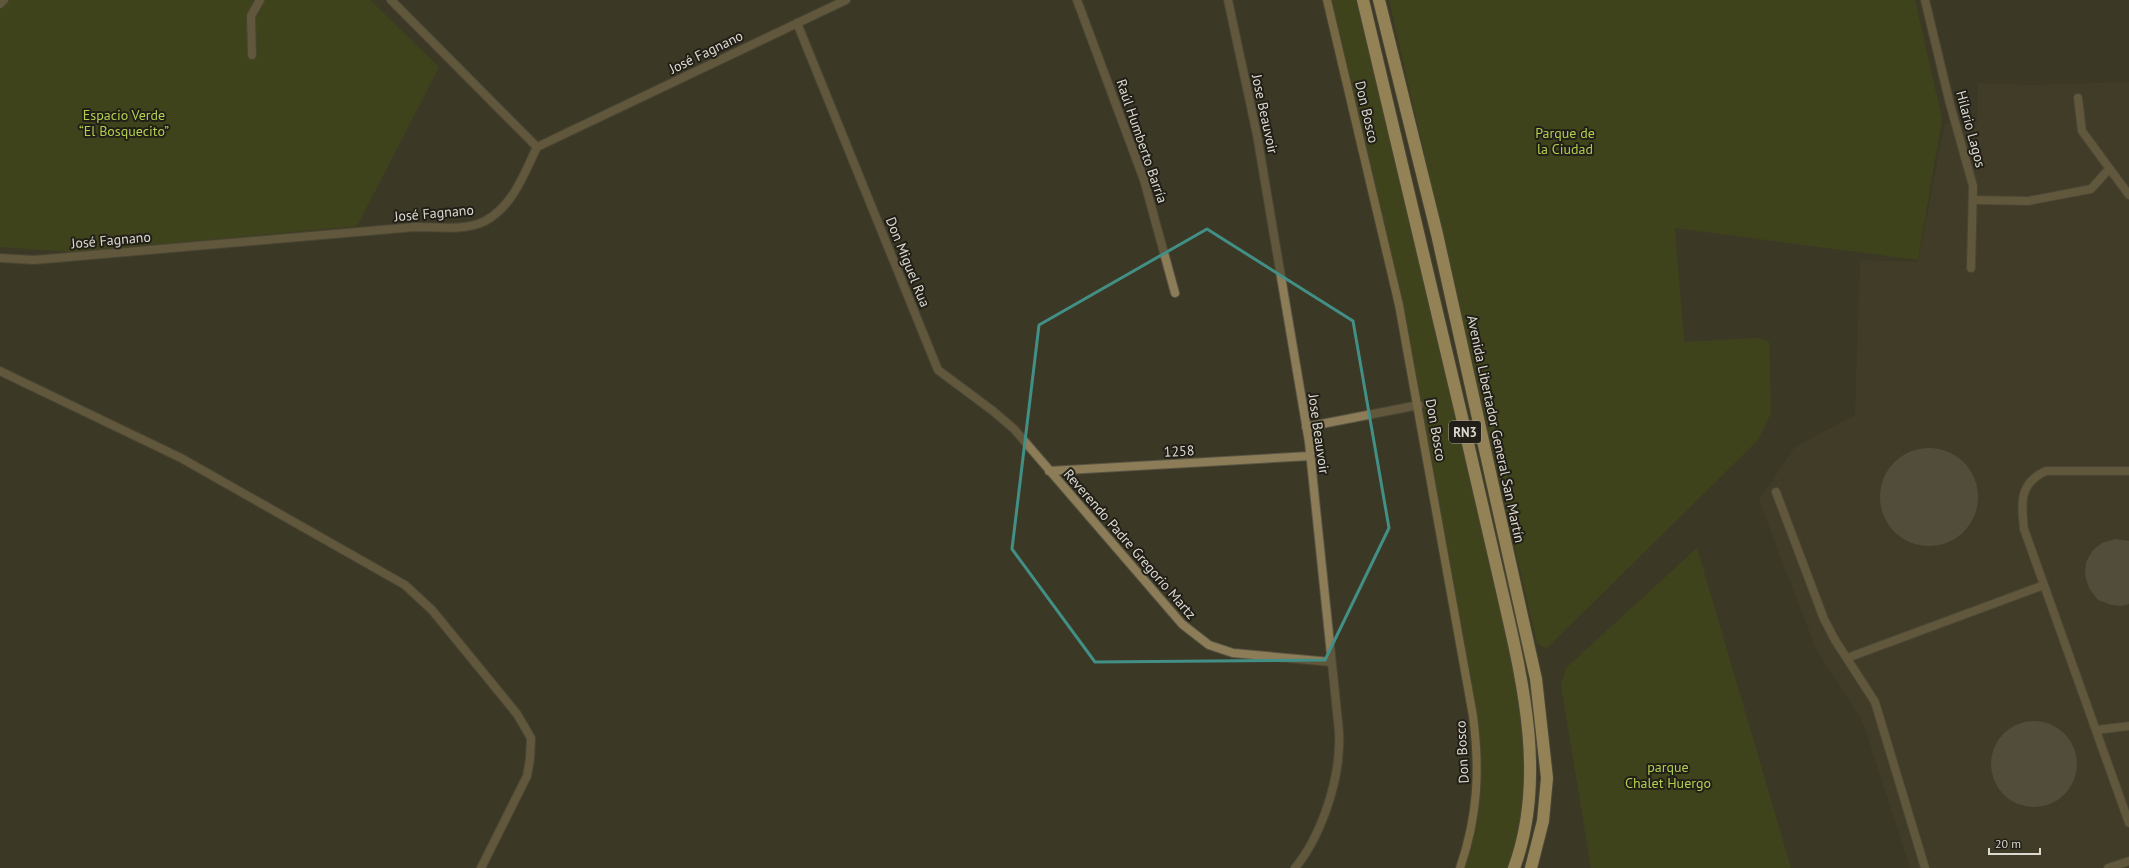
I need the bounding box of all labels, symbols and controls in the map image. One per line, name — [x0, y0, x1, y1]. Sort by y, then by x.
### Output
street label: José Fagnano — [665, 26, 746, 78]
street label: Jose Beauvoir — [1248, 72, 1282, 156]
street label: Raúl Humberto Barría — [1112, 77, 1172, 205]
street label: Don Bosco — [1351, 79, 1383, 145]
street label: Hilario Lagos — [1952, 89, 1990, 169]
park label: Espacio Verde “El Bosquecito” — [79, 106, 169, 140]
park label: Parque de la Ciudad — [1535, 124, 1595, 158]
street label: José Fagnano — [392, 201, 475, 226]
street label: Don Miguel Rua — [882, 214, 934, 310]
street label: José Fagnano — [69, 228, 152, 253]
street label: Avenida Libertador General San Martín — [1463, 314, 1529, 544]
street label: Jose Beauvoir — [1304, 392, 1334, 475]
street label: Don Bosco — [1422, 397, 1450, 463]
road number: RN3 — [1449, 421, 1481, 443]
street label: 1258 — [1163, 441, 1195, 461]
street label: Reverendo Padre Gregorio Martz — [1060, 465, 1200, 623]
street label: Don Bosco — [1451, 720, 1473, 784]
park label: parque Chalet Huergo — [1625, 758, 1711, 792]
scale bar — [1989, 830, 2040, 856]
text: 20 m — [1995, 836, 2021, 851]

